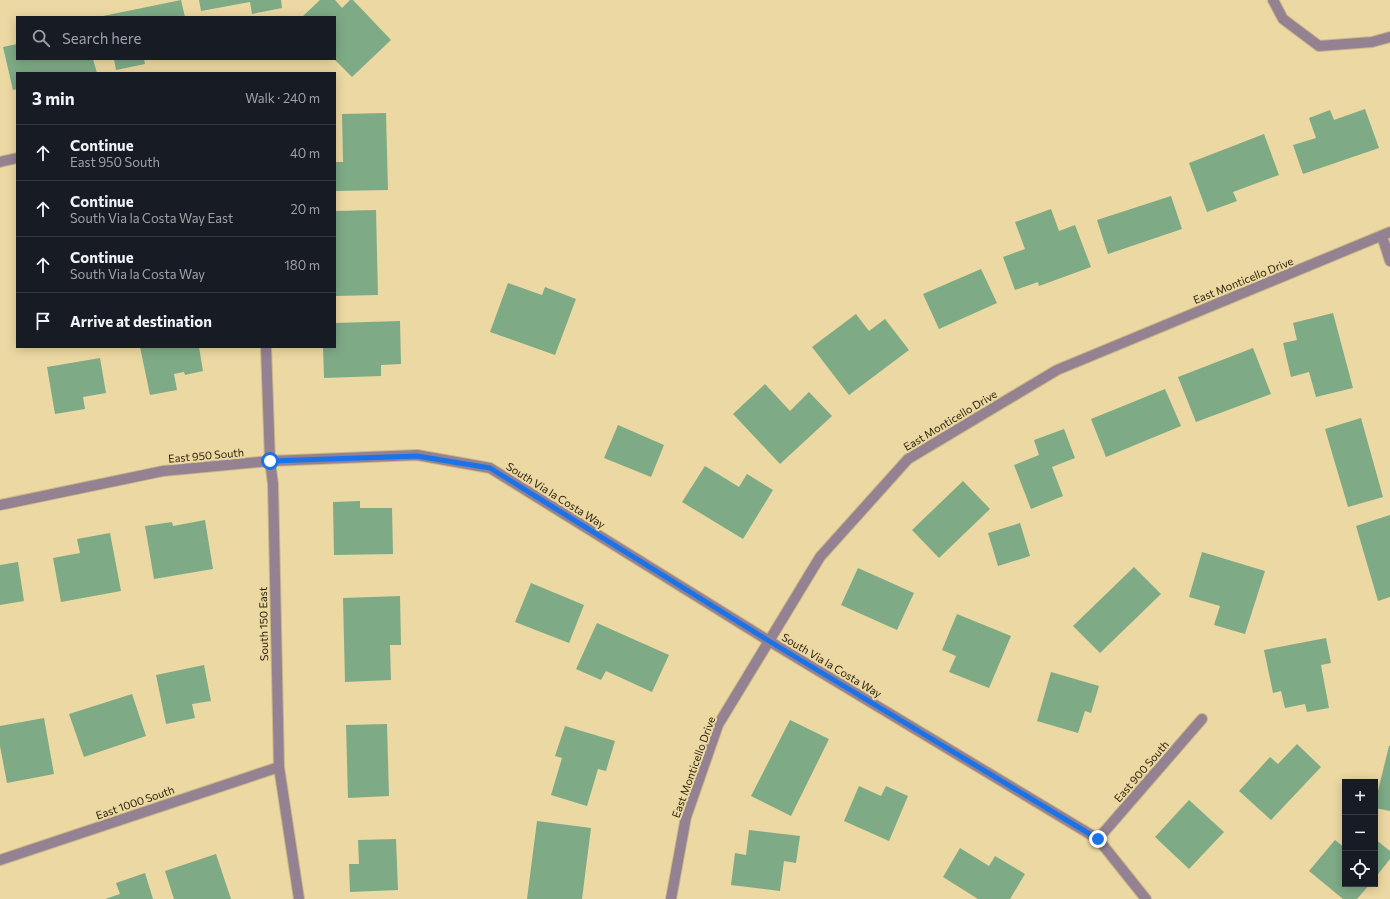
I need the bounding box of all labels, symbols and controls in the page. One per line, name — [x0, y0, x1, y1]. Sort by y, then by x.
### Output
search box — [16, 16, 336, 60]
icon: search — [30, 27, 52, 49]
text: Search here — [62, 29, 141, 47]
text: 3 min — [32, 88, 75, 109]
text: Walk · 240 m — [245, 90, 320, 106]
text: Continue — [70, 136, 134, 154]
icon: ahead — [32, 142, 54, 164]
text: 40 m — [290, 145, 320, 161]
text: East 950 South — [70, 154, 160, 170]
text: Continue — [70, 192, 134, 210]
icon: ahead — [32, 198, 54, 220]
text: 20 m — [291, 201, 320, 217]
text: South Via la Costa Way East — [70, 210, 233, 226]
text: Continue — [70, 248, 134, 266]
icon: ahead — [32, 254, 54, 276]
street label: East Monticello Drive — [1191, 254, 1295, 306]
text: 180 m — [284, 257, 320, 273]
text: South Via la Costa Way — [70, 266, 205, 282]
icon: arrive — [32, 310, 54, 332]
text: Arrive at destination — [70, 312, 212, 330]
street label: East Monticello Drive — [901, 387, 999, 453]
street label: East 950 South — [168, 445, 244, 465]
route start — [261, 452, 279, 470]
street label: South Via la Costa Way — [504, 459, 608, 531]
street label: South 150 East — [256, 586, 270, 661]
street label: South Via la Costa Way — [780, 630, 885, 700]
street label: East Monticello Drive — [669, 714, 717, 819]
street label: East 900 South — [1111, 738, 1171, 804]
map controls — [1342, 779, 1378, 887]
button: + — [1342, 779, 1378, 815]
street label: East 1000 South — [94, 782, 176, 822]
button: − — [1342, 815, 1378, 851]
route end — [1089, 830, 1107, 848]
button: locate — [1342, 851, 1378, 887]

